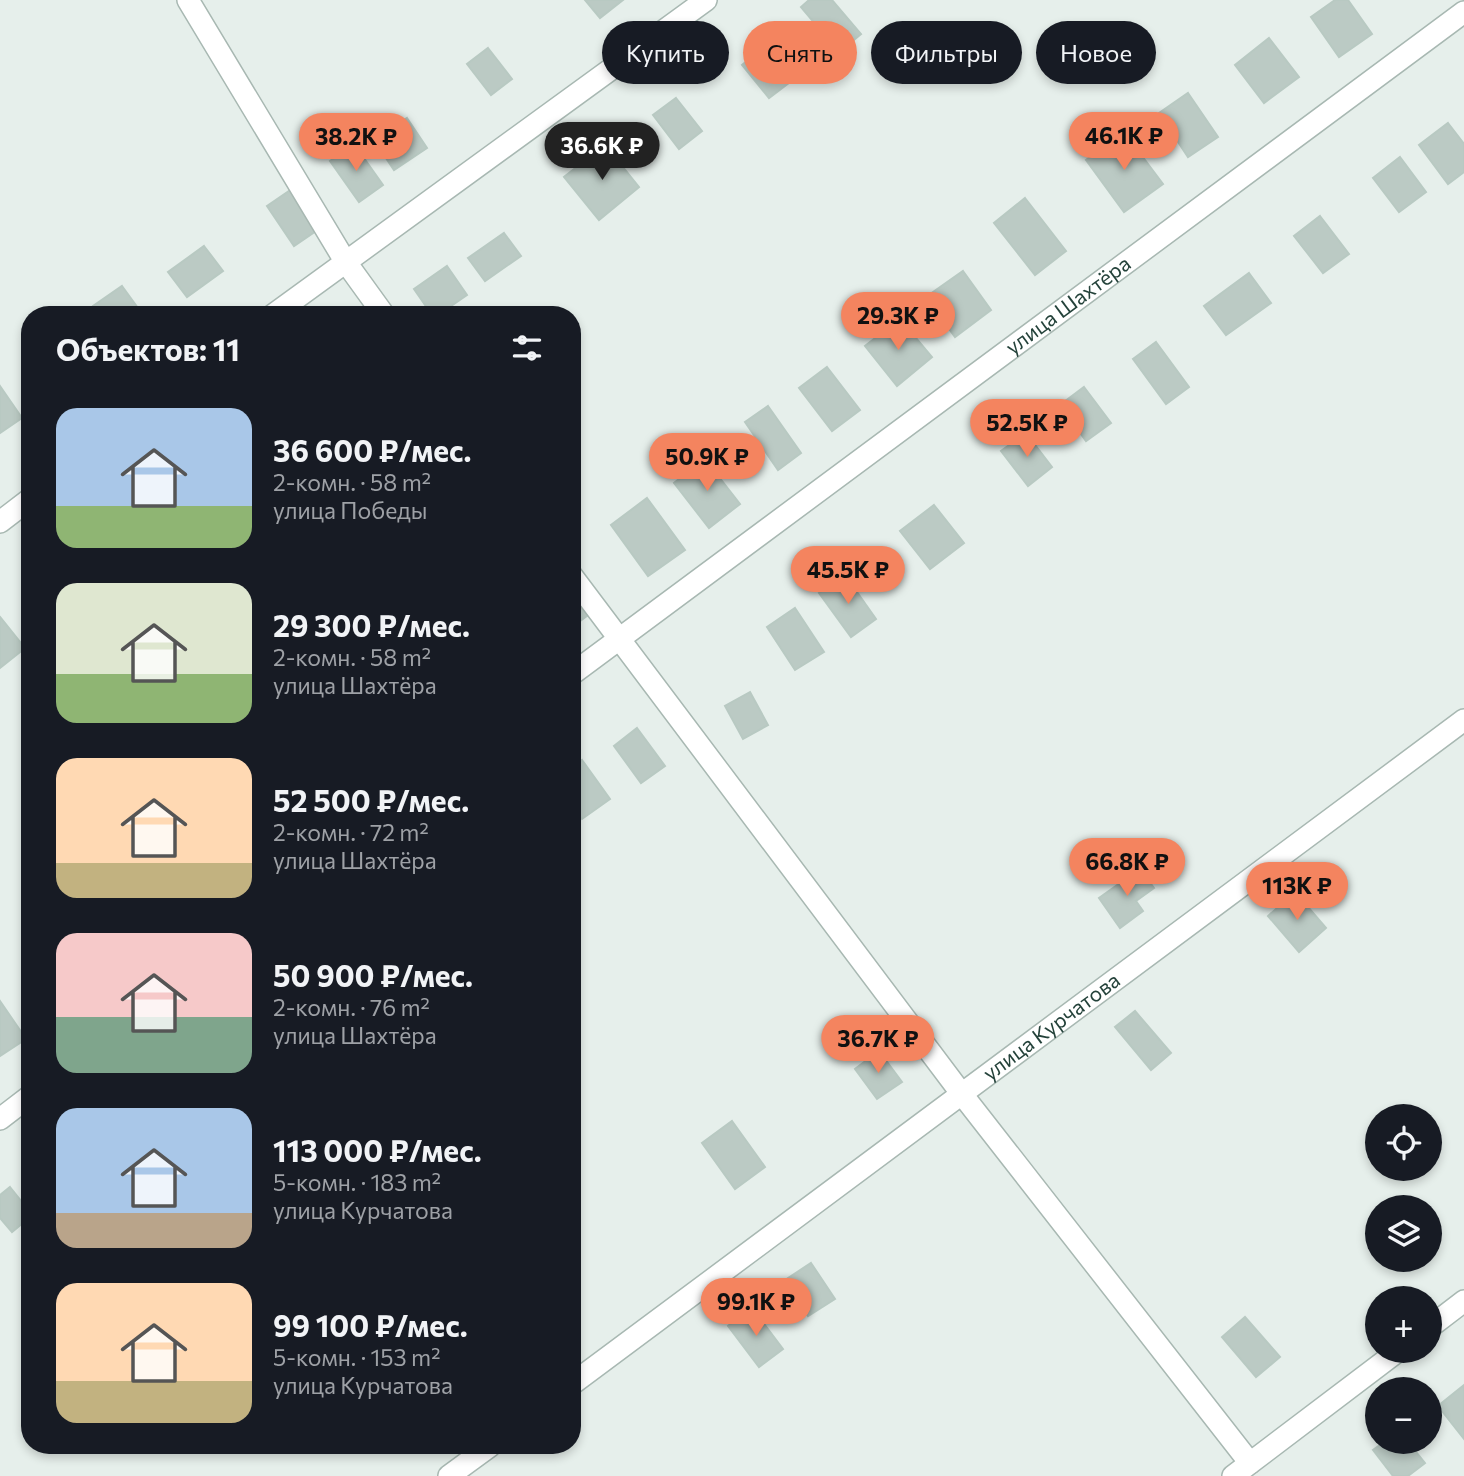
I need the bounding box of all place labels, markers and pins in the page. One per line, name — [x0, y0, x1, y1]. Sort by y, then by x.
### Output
pin: 46.1K ₽ — [1059, 113, 1189, 172]
pin: 38.2K ₽ — [291, 114, 421, 173]
pin: 36.6K ₽ — [537, 122, 667, 182]
pin: 29.3K ₽ — [833, 292, 963, 352]
pin: 52.5K ₽ — [962, 400, 1092, 459]
pin: 50.9K ₽ — [642, 434, 772, 493]
pin: 45.5K ₽ — [783, 546, 913, 606]
pin: 66.8K ₽ — [1062, 838, 1192, 898]
pin: 113K ₽ — [1240, 862, 1354, 922]
pin: 36.7K ₽ — [813, 1016, 943, 1075]
pin: 99.1K ₽ — [691, 1278, 821, 1338]

